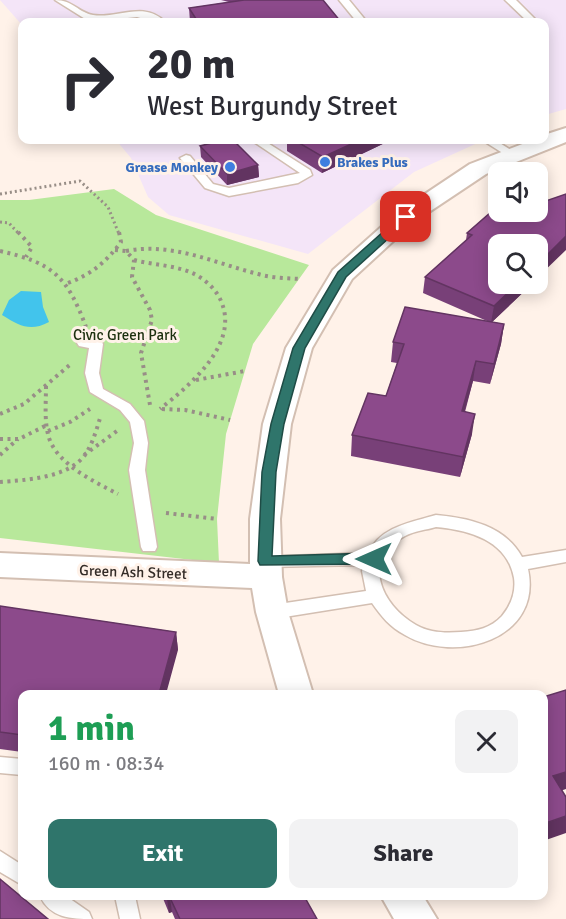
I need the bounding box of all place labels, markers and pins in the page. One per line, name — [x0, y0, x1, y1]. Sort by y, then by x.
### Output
place label: Brakes Plus — [337, 154, 408, 171]
marker: Brakes Plus — [318, 155, 332, 169]
place label: Grease Monkey — [126, 159, 218, 176]
marker: Grease Monkey — [223, 160, 237, 174]
pin — [380, 191, 431, 242]

